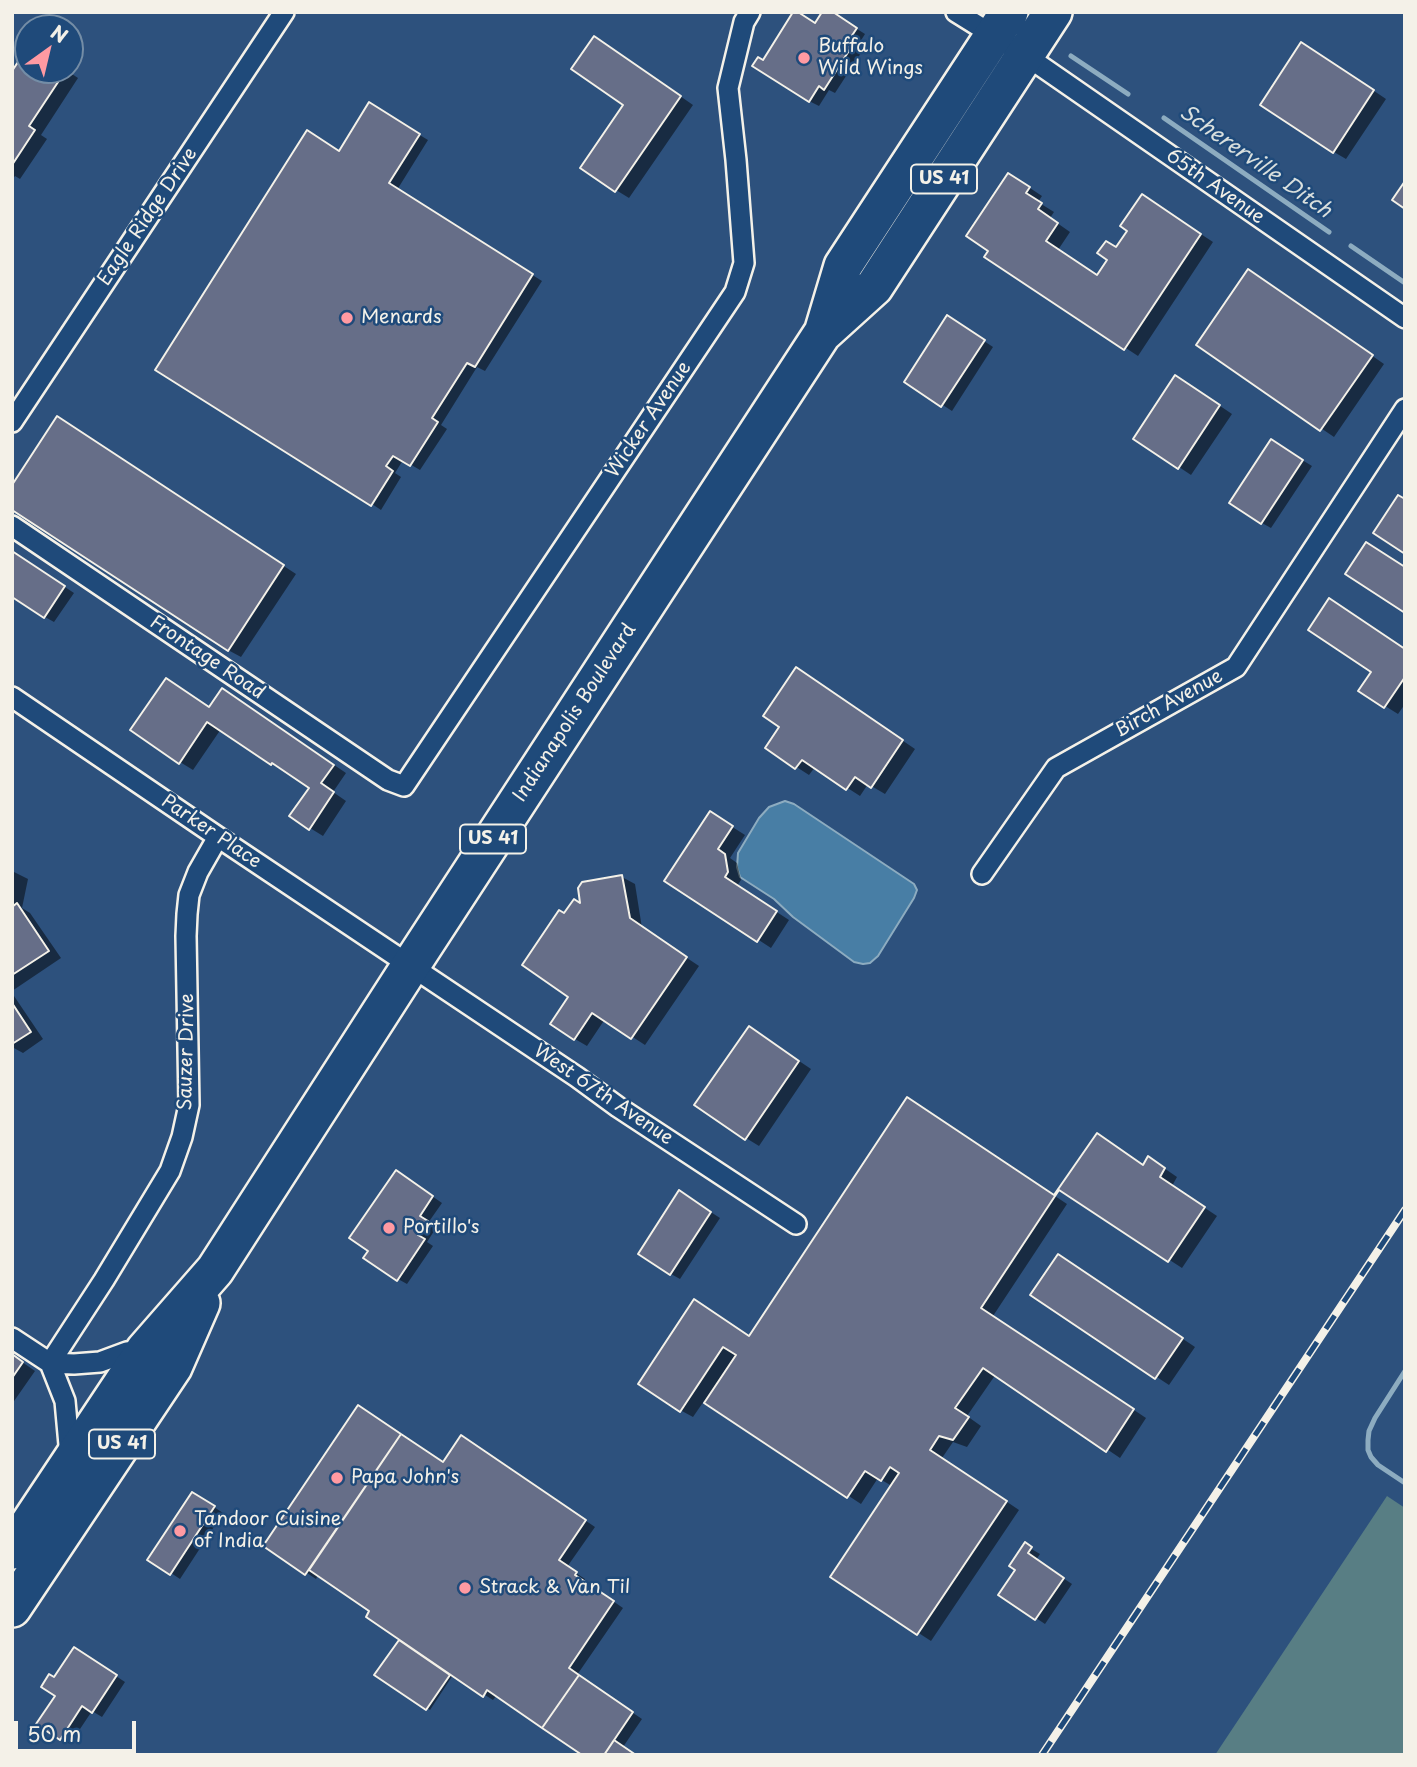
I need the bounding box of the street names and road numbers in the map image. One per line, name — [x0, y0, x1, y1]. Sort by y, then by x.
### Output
street label: Eagle Ridge Drive — [93, 144, 203, 290]
street label: 65th Avenue — [1161, 145, 1269, 229]
road number: US 41 — [911, 164, 977, 194]
street label: Wicker Avenue — [602, 357, 696, 483]
street label: Frontage Road — [145, 611, 269, 705]
street label: Indianapolis Boulevard — [509, 620, 641, 806]
street label: Birch Avenue — [1111, 665, 1227, 743]
street label: Parker Place — [157, 790, 265, 874]
road number: US 41 — [460, 824, 526, 854]
street label: Sauzer Drive — [175, 993, 199, 1111]
street label: West 67th Avenue — [529, 1040, 677, 1150]
road number: US 41 — [89, 1429, 155, 1458]

